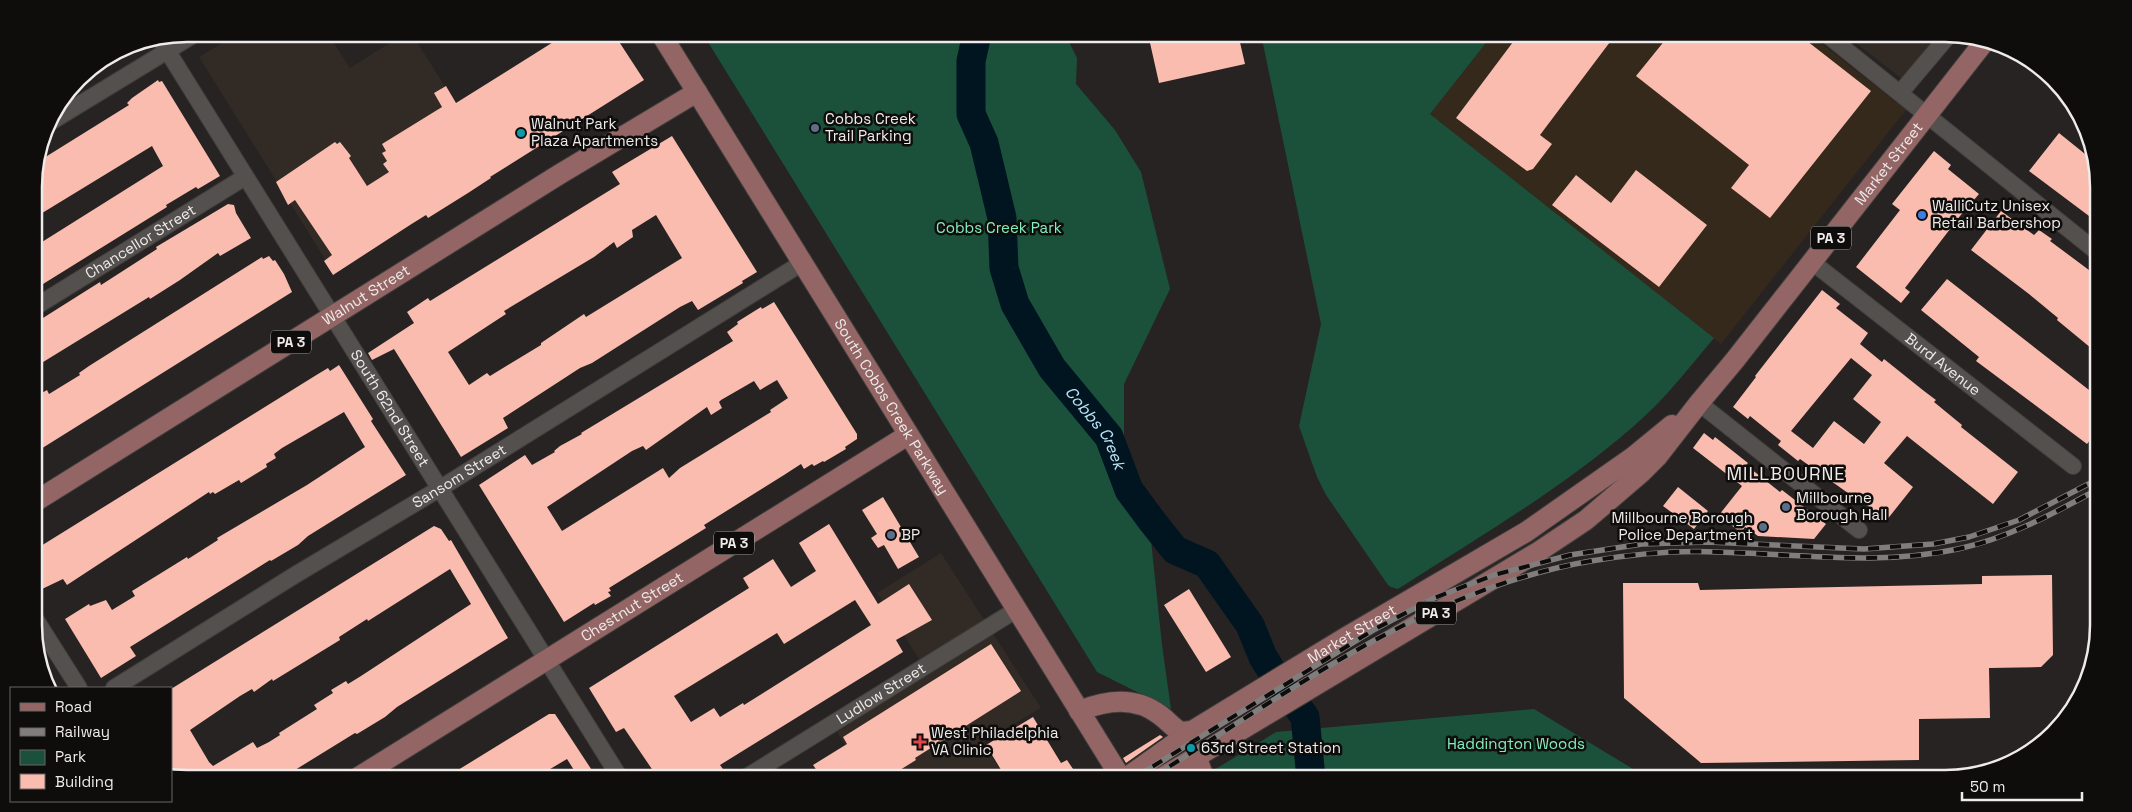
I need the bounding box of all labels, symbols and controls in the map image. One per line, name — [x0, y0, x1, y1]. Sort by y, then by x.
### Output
place label: Cobbs Creek Trail Parking — [825, 109, 916, 145]
place label: Walnut Park Plaza Apartments — [531, 114, 658, 150]
street label: Market Street — [1850, 118, 1927, 209]
marker: Cobbs Creek Trail Parking — [809, 122, 821, 134]
marker: Walnut Park Plaza Apartments — [515, 127, 527, 139]
place label: WalliCutz Unisex Retail Barbershop — [1932, 196, 2061, 232]
street label: Chancellor Street — [81, 200, 199, 283]
marker: WalliCutz Unisex Retail Barbershop — [1916, 209, 1928, 221]
park label: Cobbs Creek Park — [936, 218, 1062, 237]
road number: PA 3 — [1811, 227, 1851, 250]
street label: Walnut Street — [318, 260, 413, 329]
street label: South Cobbs Creek Parkway — [830, 315, 953, 498]
street label: Burd Avenue — [1901, 328, 1985, 399]
road number: PA 3 — [271, 331, 311, 354]
street label: South 62nd Street — [347, 346, 434, 470]
water label: Cobbs Creek — [1060, 382, 1131, 475]
street label: Sansom Street — [409, 440, 509, 512]
district label: MILLBOURNE — [1727, 462, 1846, 485]
place label: Millbourne Borough Hall — [1796, 488, 1888, 524]
marker: Millbourne Borough Hall — [1780, 501, 1792, 513]
place label: Millbourne Borough Police Department — [1611, 508, 1753, 544]
marker: Millbourne Borough Police Department — [1757, 521, 1769, 533]
place label: BP — [901, 525, 920, 544]
marker: BP — [885, 529, 897, 541]
road number: PA 3 — [714, 532, 754, 554]
street label: Chestnut Street — [577, 567, 687, 645]
street label: Market Street — [1304, 600, 1400, 668]
road number: PA 3 — [1416, 602, 1456, 624]
street label: Ludlow Street — [833, 658, 929, 728]
legend — [10, 687, 172, 802]
text: Road — [55, 697, 92, 716]
text: Railway — [55, 722, 110, 741]
place label: West Philadelphia VA Clinic — [931, 723, 1059, 759]
park label: Haddington Woods — [1447, 734, 1585, 753]
marker: West Philadelphia VA Clinic — [913, 735, 927, 749]
place label: 63rd Street Station — [1201, 738, 1341, 757]
marker: 63rd Street Station — [1185, 742, 1197, 754]
text: Park — [55, 747, 86, 766]
scale bar — [1962, 770, 2082, 802]
text: Building — [55, 772, 114, 791]
text: 50 m — [1970, 777, 2005, 796]

